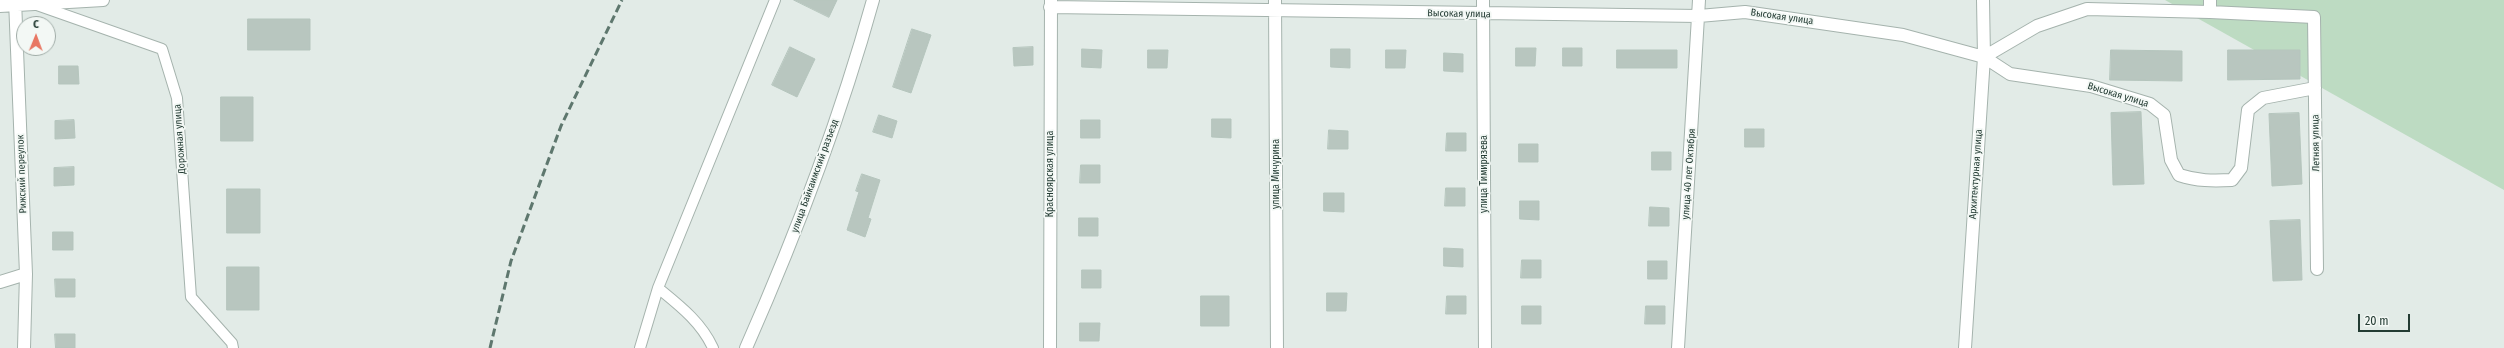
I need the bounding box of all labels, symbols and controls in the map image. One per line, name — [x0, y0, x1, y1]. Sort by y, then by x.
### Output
street label: Высокая улица — [1427, 7, 1491, 21]
street label: Высокая улица — [1750, 7, 1814, 27]
north arrow — [16, 16, 56, 56]
text: С — [33, 18, 39, 31]
street label: Высокая улица — [2086, 80, 2150, 110]
street label: Дорожная улица — [172, 104, 188, 174]
street label: Летняя улица — [2310, 114, 2322, 172]
street label: улица Байкаимский разъезд — [789, 118, 841, 234]
street label: улица 40 лет Октября — [1680, 128, 1698, 220]
street label: Архитектурная улица — [1967, 129, 1985, 219]
street label: Красноярская улица — [1044, 131, 1056, 217]
street label: Рижский переулок — [15, 134, 29, 214]
street label: улица Тимирязева — [1478, 135, 1490, 213]
street label: улица Мичурина — [1270, 139, 1282, 209]
scale bar — [2360, 306, 2412, 332]
text: 20 m — [2365, 314, 2389, 328]

